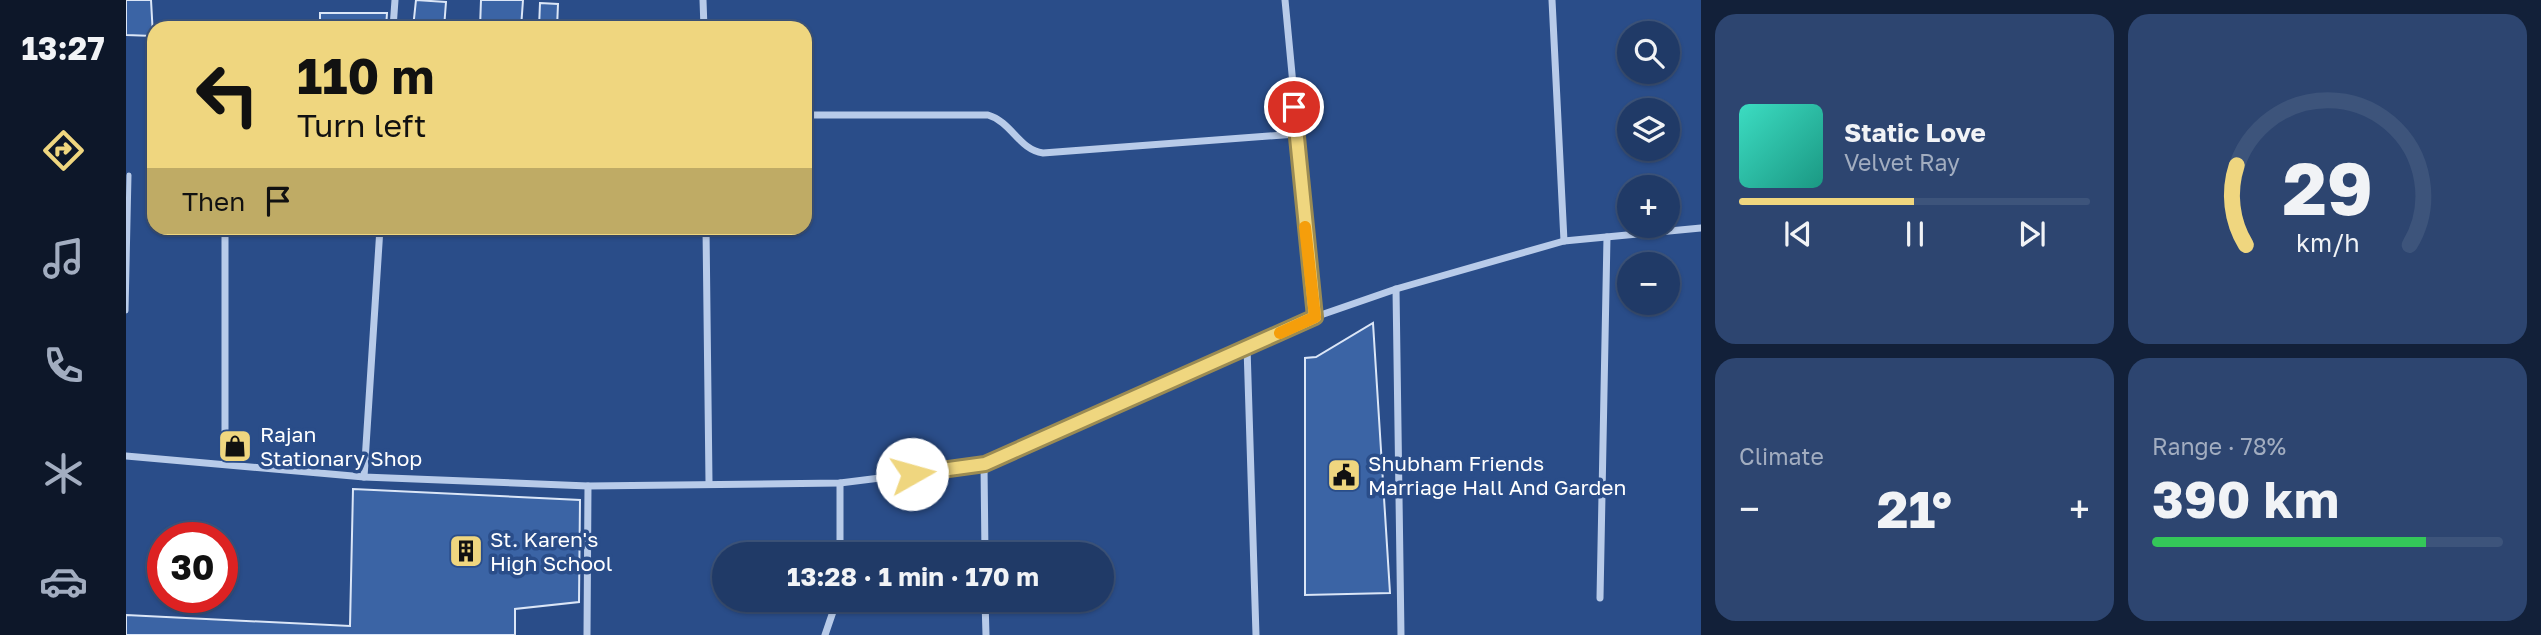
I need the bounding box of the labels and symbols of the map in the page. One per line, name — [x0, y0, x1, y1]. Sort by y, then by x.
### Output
pin — [1264, 77, 1324, 137]
place label: Rajan Stationary Shop — [260, 421, 422, 471]
shop icon: Rajan Stationary Shop — [216, 427, 254, 465]
position arrow — [875, 437, 949, 511]
place label: Shubham Friends Marriage Hall And Garden — [1368, 450, 1626, 500]
public building icon: Shubham Friends Marriage Hall And Garden — [1325, 456, 1363, 494]
speed limit sign: 30 — [147, 522, 238, 613]
place label: St. Karen's High School — [490, 526, 612, 576]
building icon: St. Karen's High School — [447, 532, 485, 570]

